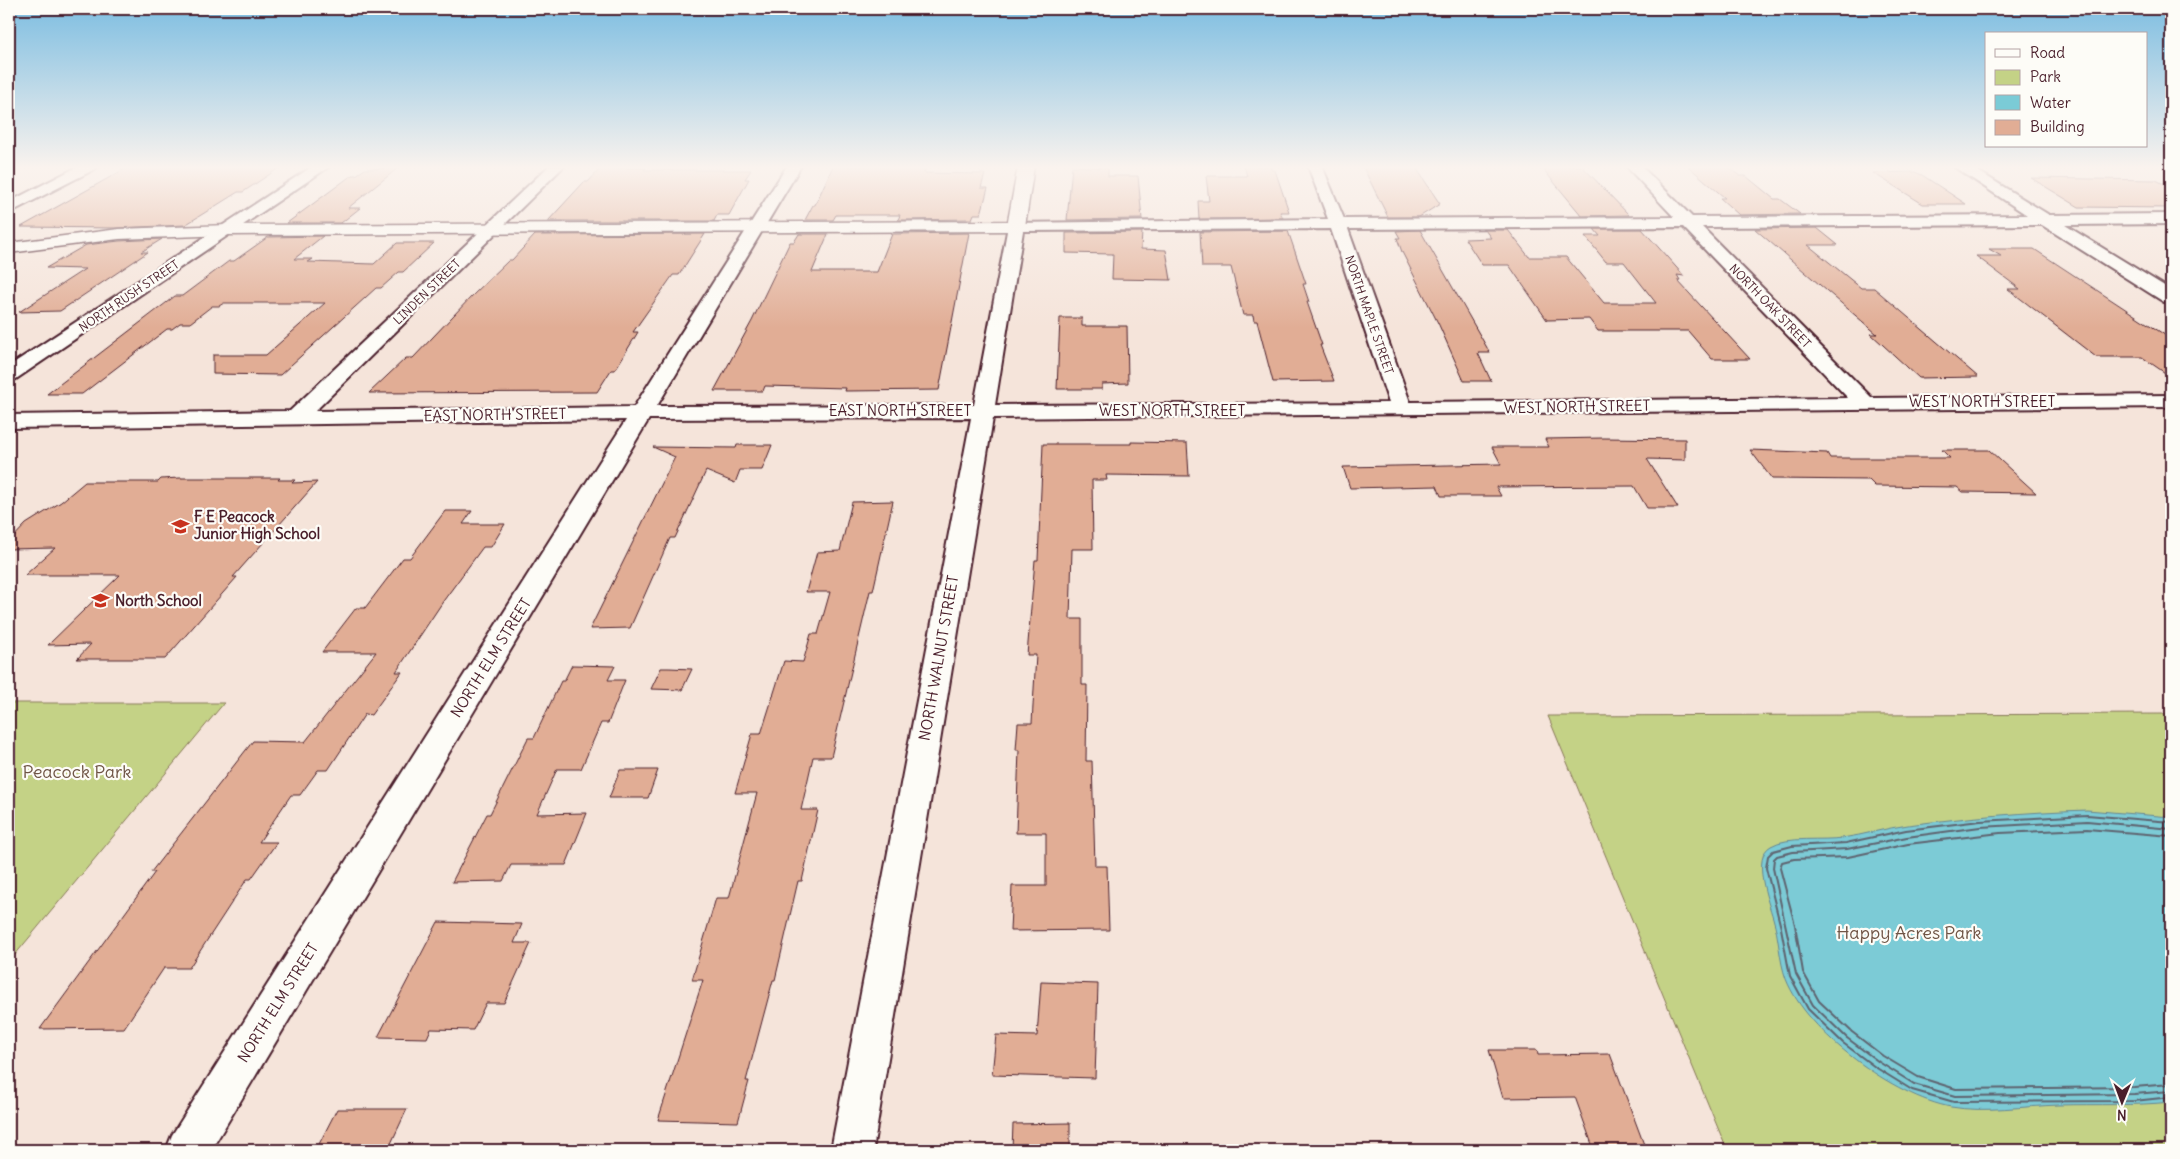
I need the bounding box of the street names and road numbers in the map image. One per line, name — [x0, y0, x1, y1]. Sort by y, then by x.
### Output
street label: NORTH MAPLE STREET — [1342, 253, 1397, 376]
street label: NORTH RUSH STREET — [76, 256, 182, 335]
street label: LINDEN STREET — [390, 256, 463, 327]
street label: NORTH OAK STREET — [1726, 261, 1814, 351]
street label: WEST NORTH STREET — [1909, 392, 2055, 411]
street label: WEST NORTH STREET — [1504, 396, 1651, 417]
street label: EAST NORTH STREET — [829, 401, 971, 420]
street label: WEST NORTH STREET — [1099, 401, 1245, 420]
street label: EAST NORTH STREET — [423, 404, 567, 425]
street label: NORTH WALNUT STREET — [915, 574, 962, 742]
street label: NORTH ELM STREET — [446, 594, 535, 721]
street label: NORTH ELM STREET — [233, 939, 322, 1066]

